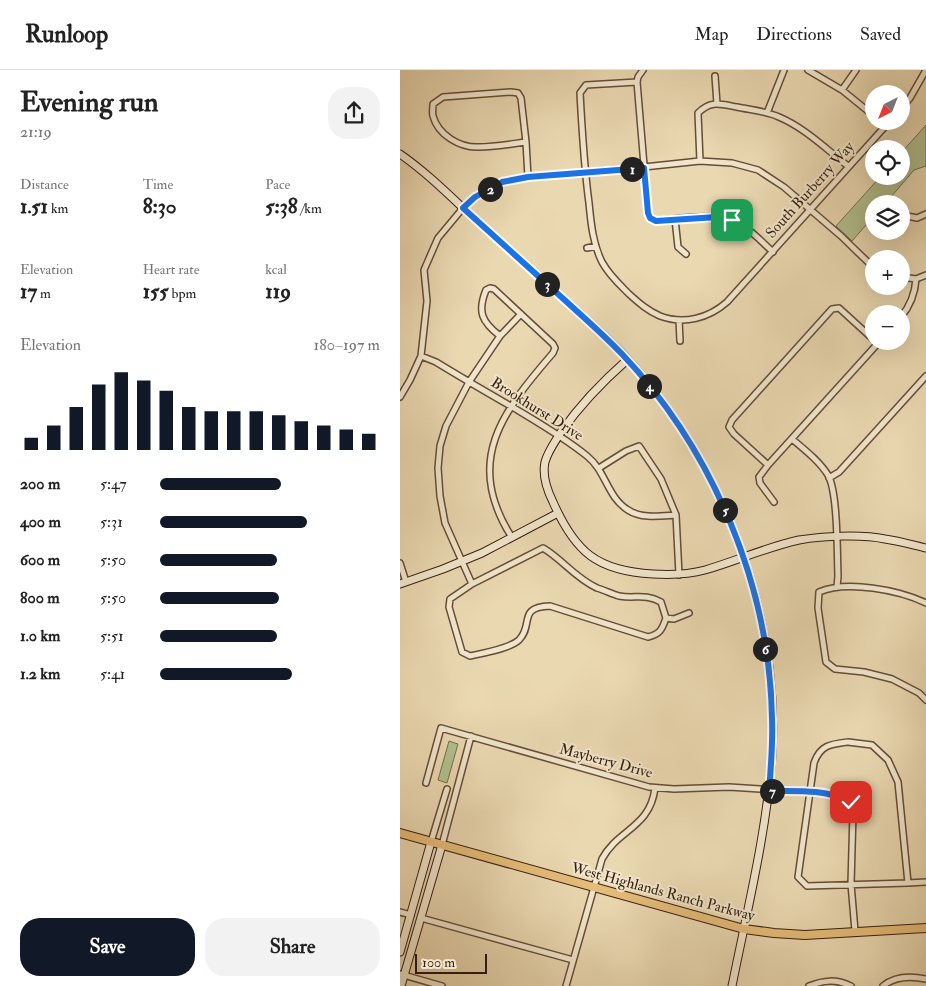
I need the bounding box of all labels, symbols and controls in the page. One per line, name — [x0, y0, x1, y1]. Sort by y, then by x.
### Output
text: Runloop — [25, 19, 108, 50]
text: Map — [695, 23, 728, 46]
text: Directions — [756, 23, 832, 46]
text: Saved — [860, 23, 901, 46]
text: Evening run — [20, 85, 158, 120]
north arrow — [865, 85, 910, 130]
map controls — [865, 85, 910, 350]
button: share — [328, 87, 380, 139]
text: 21:19 — [20, 122, 52, 142]
street label: South Burberry Way — [762, 137, 859, 242]
button: locate — [865, 140, 910, 185]
pin: 1 — [620, 156, 644, 182]
text: 1 — [630, 161, 635, 178]
text: Distance — [20, 176, 69, 193]
text: Time — [143, 176, 173, 193]
text: Pace — [265, 176, 290, 193]
pin: 2 — [478, 176, 502, 202]
text: 2 — [487, 181, 494, 198]
text: 1.51 — [20, 193, 48, 220]
text: 8:30 — [143, 193, 177, 220]
text: 5:38 — [265, 193, 298, 220]
button: layers — [865, 195, 910, 240]
pin — [711, 199, 753, 241]
text: km — [48, 200, 68, 217]
text: /km — [298, 200, 322, 217]
icon: arrive — [718, 206, 746, 234]
button: + — [865, 250, 910, 295]
text: Elevation — [20, 261, 73, 278]
text: Heart rate — [143, 261, 200, 278]
text: kcal — [265, 261, 287, 278]
pin: 3 — [534, 272, 560, 296]
text: 3 — [545, 276, 550, 293]
text: 17 — [20, 278, 37, 305]
text: 155 — [143, 278, 169, 305]
text: 119 — [265, 278, 291, 305]
text: m — [37, 285, 51, 302]
text: bpm — [169, 285, 196, 302]
button: − — [865, 305, 910, 350]
text: Elevation — [20, 335, 81, 355]
text: 180–197 m — [314, 335, 380, 355]
street label: Brookhurst Drive — [487, 373, 587, 445]
pin: 4 — [636, 374, 662, 398]
text: 4 — [646, 378, 653, 395]
text: 200 m — [20, 474, 60, 494]
text: 5:47 — [100, 474, 127, 494]
pin: 5 — [712, 498, 738, 522]
text: 5 — [722, 502, 729, 519]
text: 400 m — [20, 512, 61, 532]
text: 5:31 — [100, 512, 123, 532]
text: 600 m — [20, 550, 60, 570]
text: 5:50 — [100, 550, 126, 570]
text: 800 m — [20, 588, 60, 608]
text: 5:50 — [100, 588, 126, 608]
text: 1.0 km — [20, 626, 60, 646]
text: 5:51 — [100, 626, 124, 646]
pin: 6 — [752, 636, 778, 662]
text: 6 — [762, 641, 769, 658]
text: 1.2 km — [20, 664, 60, 684]
text: 5:41 — [100, 664, 125, 684]
street label: Mayberry Drive — [557, 739, 655, 783]
pin: 7 — [760, 778, 784, 804]
pin — [830, 781, 872, 823]
text: 7 — [769, 783, 776, 800]
icon: check — [837, 788, 865, 816]
street label: West Highlands Ranch Parkway — [568, 858, 757, 926]
button: Save — [20, 918, 195, 976]
button: Share — [205, 918, 380, 976]
scale bar — [415, 951, 488, 974]
text: 100 m — [422, 954, 455, 971]

